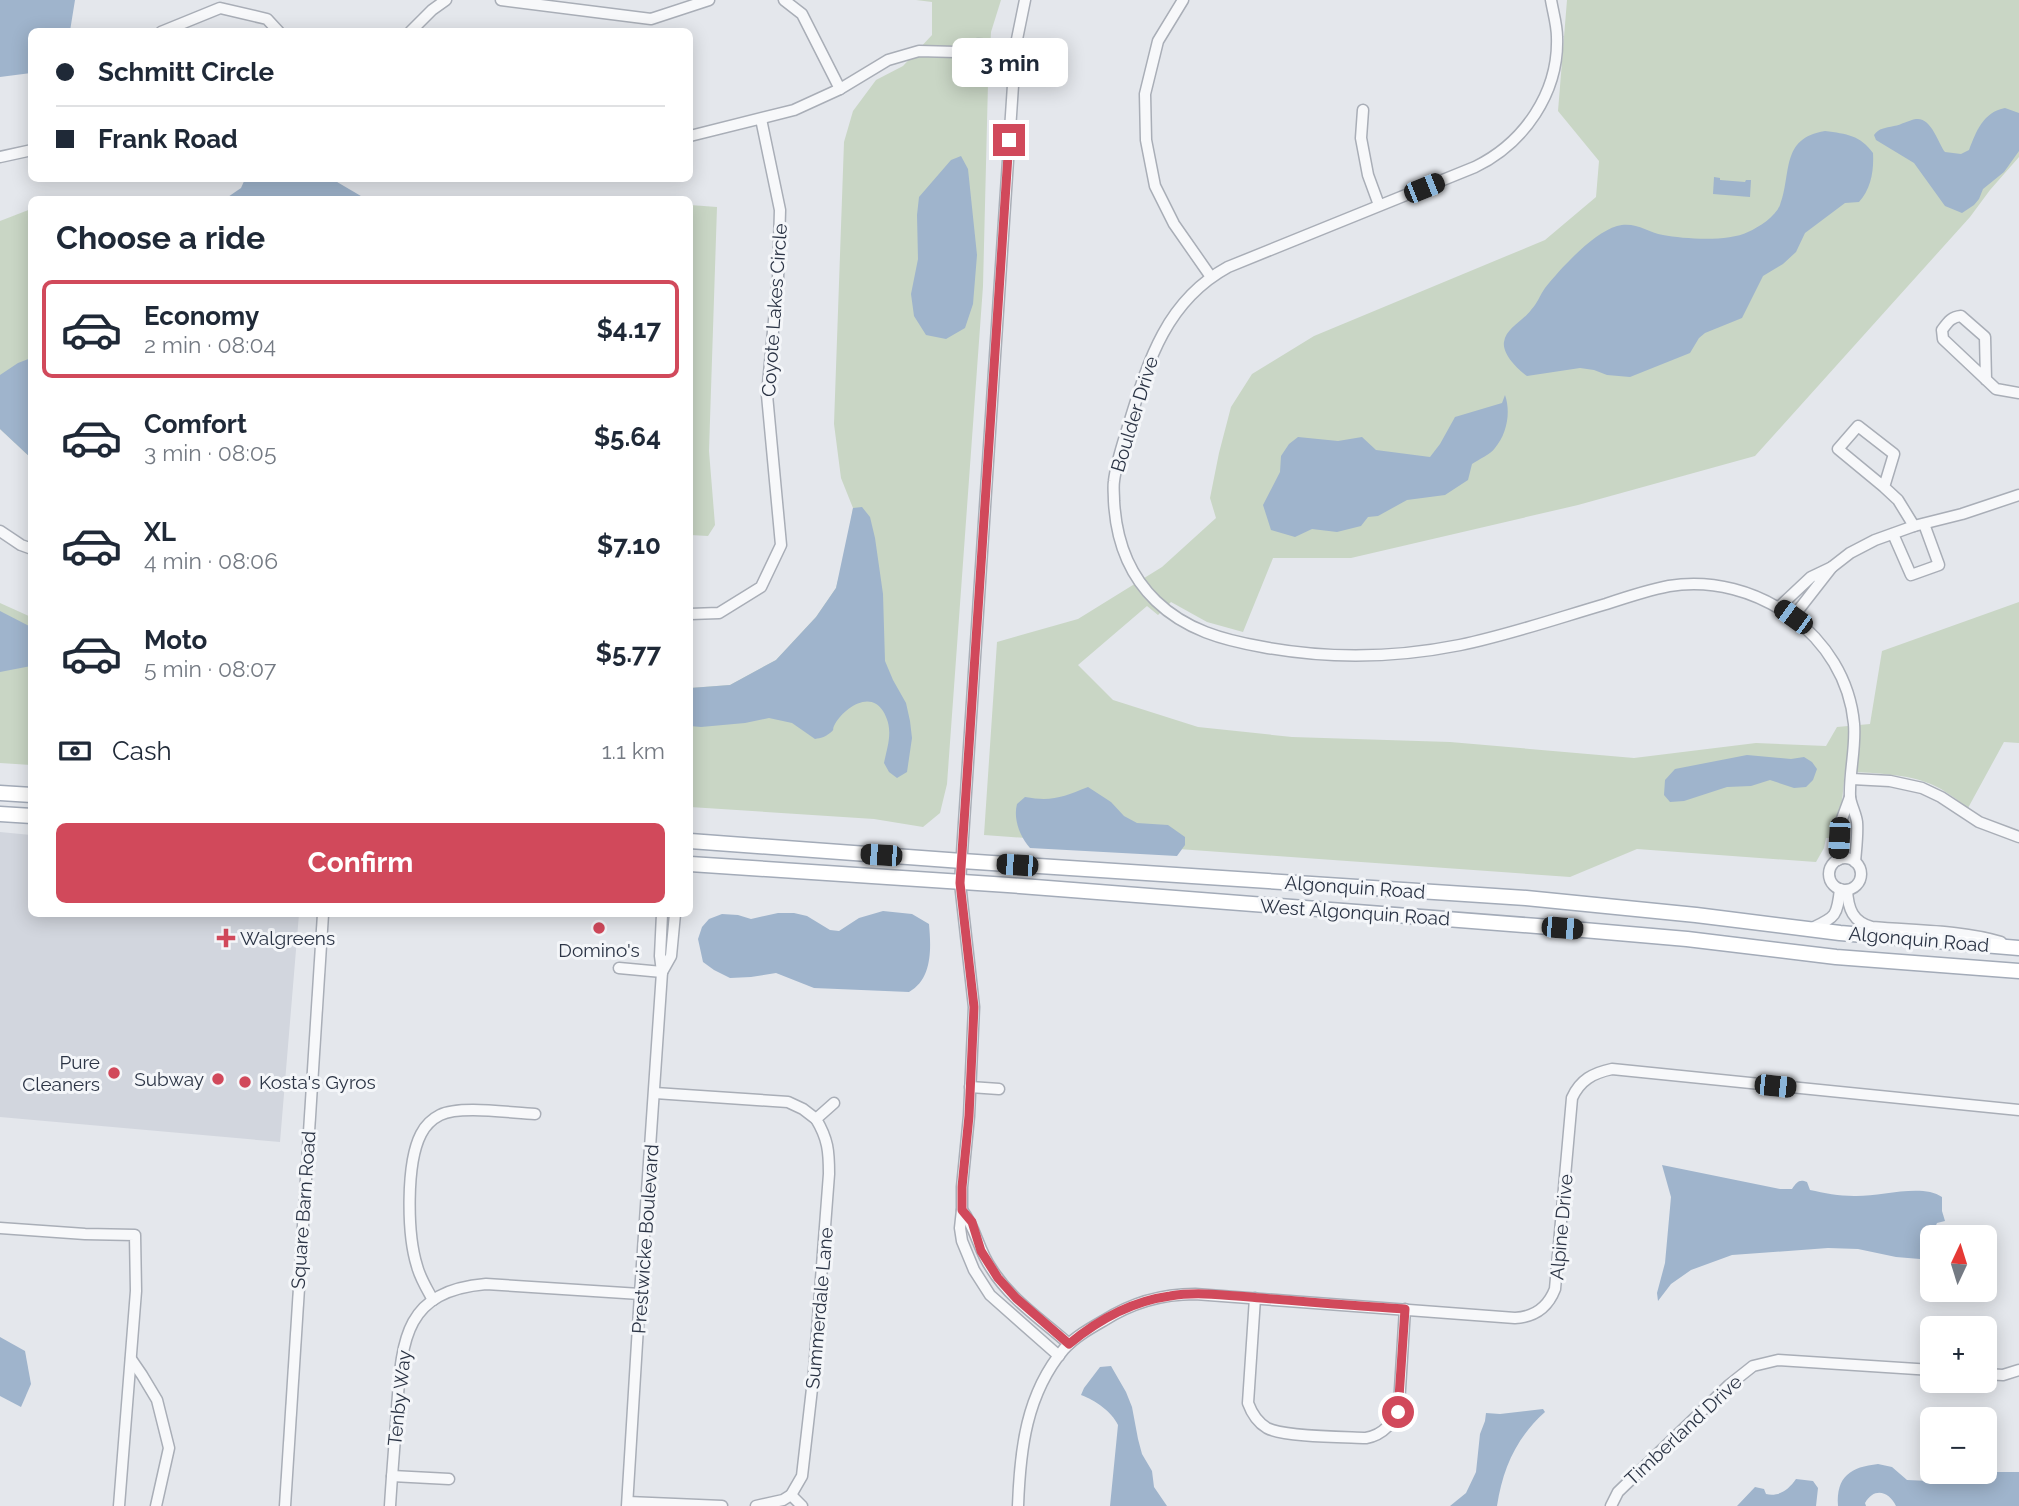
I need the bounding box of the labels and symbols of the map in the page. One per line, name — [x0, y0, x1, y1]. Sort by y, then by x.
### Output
callout: 3 min — [951, 38, 1067, 88]
route end — [993, 124, 1025, 156]
car — [1401, 170, 1448, 206]
street label: Coyote Lakes Circle — [757, 223, 791, 397]
street label: Boulder Drive — [1106, 354, 1162, 474]
car — [1770, 596, 1817, 638]
car — [1828, 816, 1851, 860]
car — [860, 843, 903, 867]
car — [996, 853, 1039, 877]
street label: Algonquin Road — [1284, 871, 1426, 903]
street label: West Algonquin Road — [1259, 894, 1451, 930]
car — [1541, 916, 1584, 940]
marker: Domino's — [591, 920, 607, 936]
street label: Algonquin Road — [1848, 922, 1990, 956]
place label: Walgreens — [240, 927, 335, 949]
marker: Walgreens — [218, 930, 234, 946]
place label: Domino's — [558, 939, 640, 961]
place label: Pure Cleaners — [22, 1051, 100, 1095]
marker: Pure Cleaners — [106, 1065, 122, 1081]
place label: Subway — [134, 1068, 204, 1090]
marker: Subway — [210, 1071, 226, 1087]
place label: Kosta's Gyros — [259, 1071, 376, 1093]
car — [1754, 1073, 1797, 1099]
marker: Kosta's Gyros — [237, 1074, 253, 1090]
street label: Square Barn Road — [287, 1130, 319, 1290]
street label: Prestwicke Boulevard — [627, 1143, 663, 1335]
street label: Alpine Drive — [1545, 1173, 1577, 1281]
north arrow — [1920, 1225, 1997, 1302]
street label: Summerdale Lane — [801, 1226, 837, 1390]
street label: Tenby Way — [383, 1349, 415, 1447]
street label: Timberland Drive — [1620, 1370, 1746, 1490]
route start — [1382, 1396, 1414, 1428]

